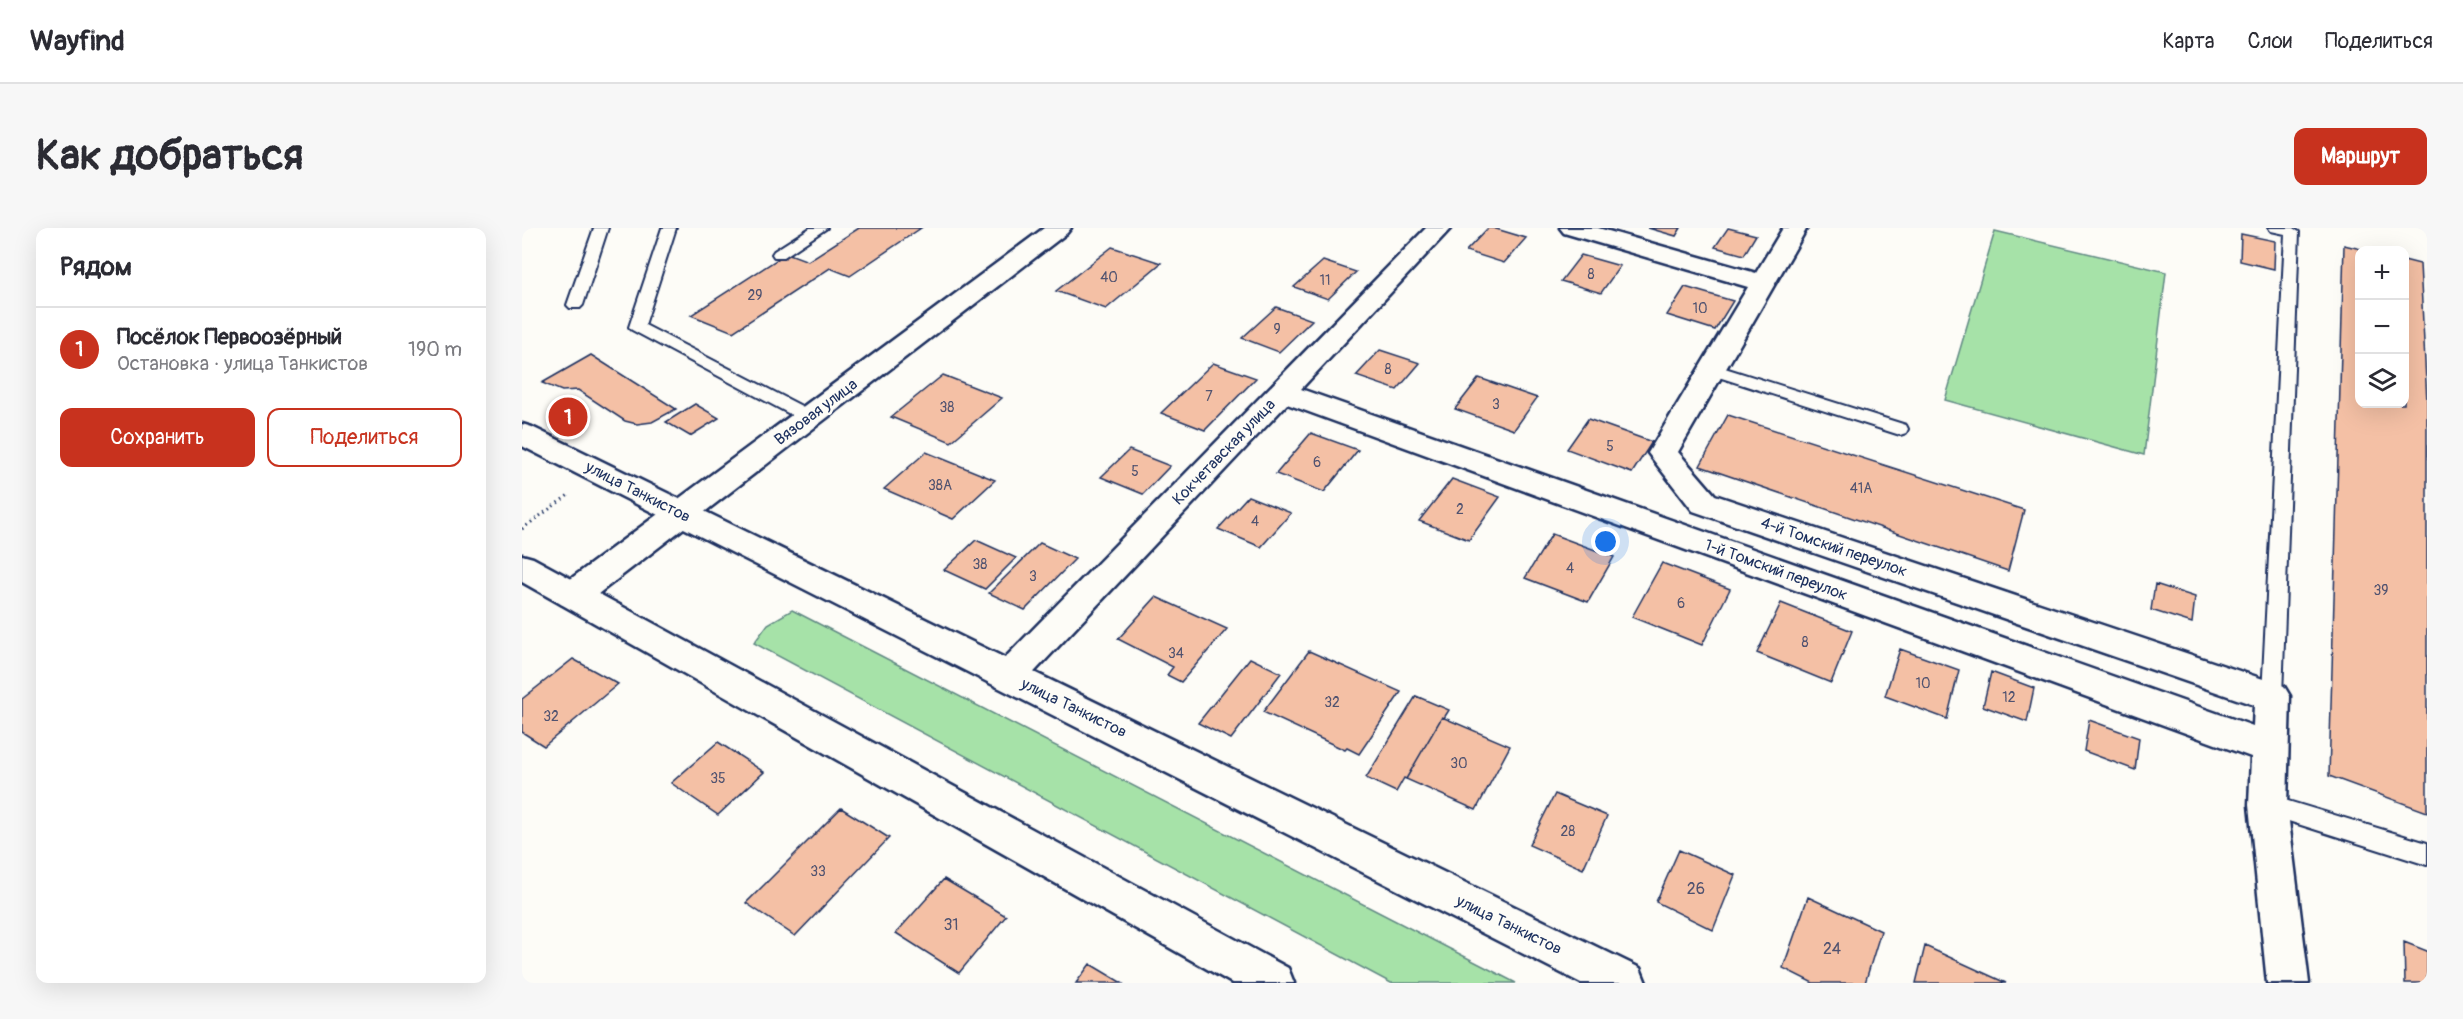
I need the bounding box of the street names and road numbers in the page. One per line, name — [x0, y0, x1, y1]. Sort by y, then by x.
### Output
street label: Вязовая улица — [770, 374, 862, 450]
street label: Кокчетавская улица — [1168, 395, 1280, 509]
street label: улица Танкистов — [581, 456, 694, 527]
street label: 4-й Томский переулок — [1758, 513, 1910, 581]
street label: 1-й Томский переулок — [1702, 535, 1850, 605]
street label: улица Танкистов — [1017, 673, 1130, 742]
street label: улица Танкистов — [1452, 890, 1565, 959]

